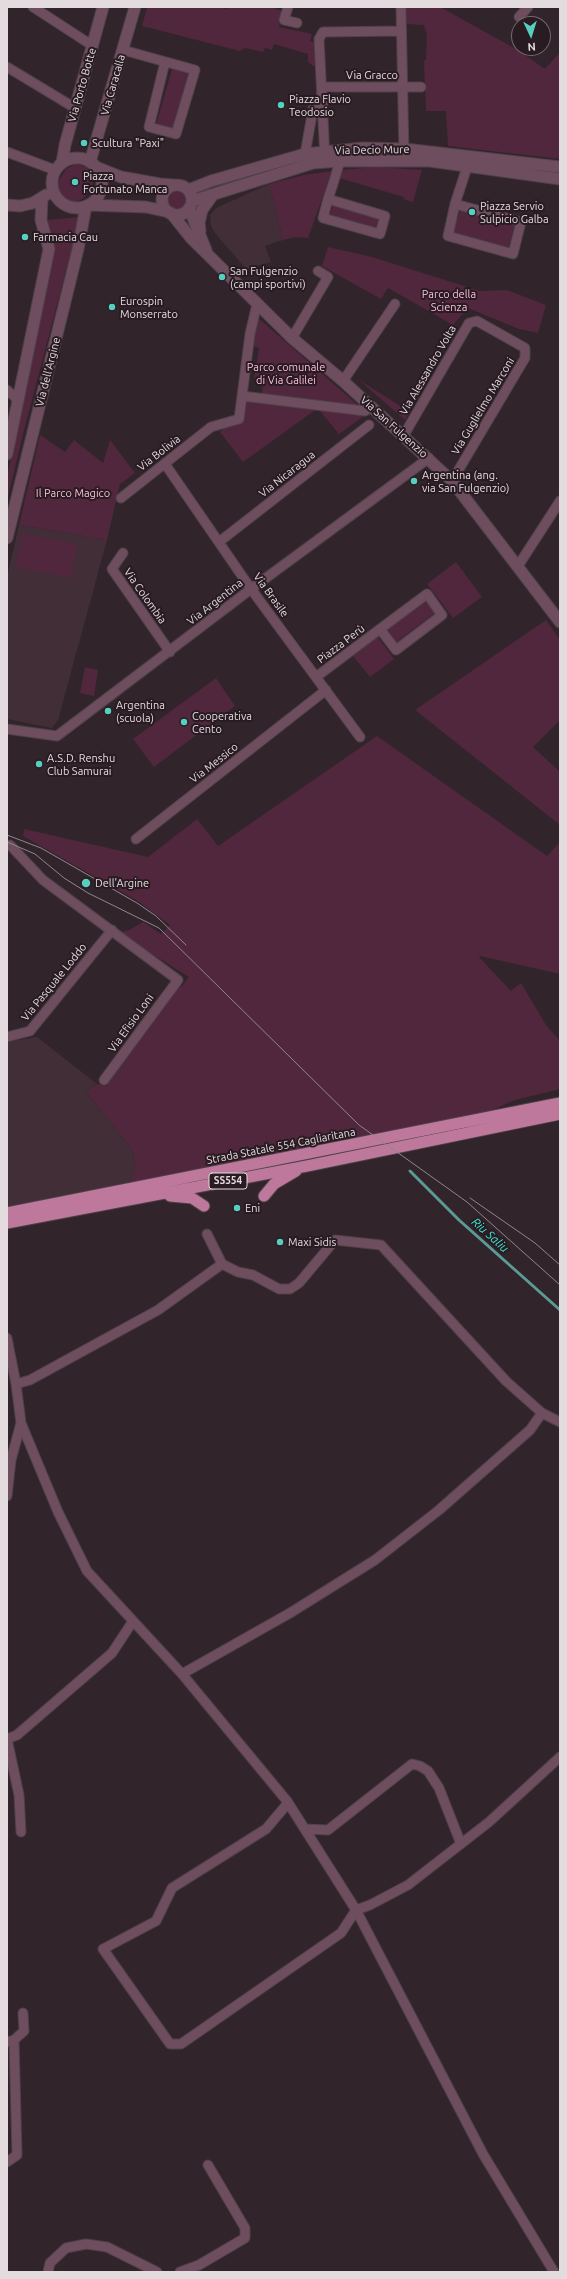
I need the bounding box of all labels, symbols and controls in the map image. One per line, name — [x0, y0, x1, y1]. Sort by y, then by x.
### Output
north arrow — [511, 16, 551, 56]
text: N — [527, 41, 536, 53]
street label: Via Porto Botte — [65, 46, 99, 124]
street label: Via Caracalla — [98, 53, 128, 117]
street label: Via Gracco — [346, 68, 398, 82]
place label: Piazza Flavio Teodosio — [289, 92, 351, 118]
marker: Piazza Flavio Teodosio — [276, 100, 286, 110]
place label: Scultura "Paxi" — [92, 136, 164, 150]
marker: Scultura "Paxi" — [79, 138, 89, 148]
street label: Via Decio Mure — [334, 143, 410, 157]
place label: Piazza Fortunato Manca — [83, 169, 167, 195]
marker: Piazza Fortunato Manca — [70, 177, 80, 187]
place label: Piazza Servio Sulpicio Galba — [480, 199, 549, 225]
marker: Piazza Servio Sulpicio Galba — [467, 207, 477, 217]
place label: Farmacia Cau — [33, 230, 98, 244]
marker: Farmacia Cau — [20, 232, 30, 242]
place label: San Fulgenzio (campi sportivi) — [230, 264, 306, 290]
marker: San Fulgenzio (campi sportivi) — [217, 272, 227, 282]
park label: Parco della Scienza — [422, 287, 476, 313]
place label: Eurospin Monserrato — [120, 294, 178, 320]
marker: Eurospin Monserrato — [107, 302, 117, 312]
street label: Via Alessandro Volta — [397, 323, 459, 417]
street label: Via dell'Argine — [33, 336, 63, 408]
street label: Via Guglielmo Marconi — [449, 355, 517, 457]
park label: Parco comunale di Via Galilei — [247, 360, 325, 386]
street label: Via San Fulgenzio — [358, 393, 430, 461]
street label: Via Bolivia — [135, 432, 183, 474]
street label: Via Nicaragua — [256, 448, 318, 500]
place label: Argentina (ang. via San Fulgenzio) — [422, 468, 509, 494]
marker: Argentina (ang. via San Fulgenzio) — [409, 476, 419, 486]
park label: Il Parco Magico — [36, 486, 110, 500]
street label: Via Colombia — [121, 566, 169, 626]
street label: Via Brasile — [251, 570, 291, 620]
street label: Via Argentina — [184, 576, 246, 628]
street label: Piazza Perù — [315, 622, 367, 666]
place label: Argentina (scuola) — [116, 698, 165, 724]
marker: Argentina (scuola) — [103, 706, 113, 716]
place label: Cooperativa Cento — [192, 709, 252, 735]
marker: Cooperativa Cento — [179, 717, 189, 727]
street label: Via Messico — [187, 740, 241, 786]
place label: A.S.D. Renshu Club Samurai — [47, 751, 115, 777]
marker: A.S.D. Renshu Club Samurai — [34, 759, 44, 769]
place label: Dell'Argine — [95, 876, 149, 890]
marker: Dell'Argine — [80, 877, 92, 889]
street label: Via Pasquale Loddo — [19, 940, 89, 1024]
street label: Via Efisio Loni — [105, 991, 157, 1055]
street label: Strada Statale 554 Cagliaritana — [205, 1125, 357, 1167]
road number: SS554 — [209, 1173, 247, 1189]
place label: Eni — [245, 1201, 260, 1215]
marker: Eni — [232, 1203, 242, 1213]
water label: Riu Saliu — [468, 1215, 512, 1255]
place label: Maxi Sidis — [288, 1235, 336, 1249]
marker: Maxi Sidis — [275, 1237, 285, 1247]

